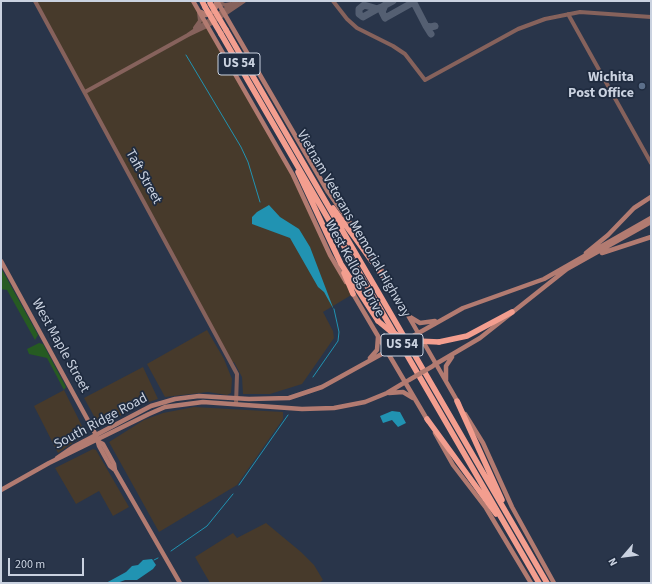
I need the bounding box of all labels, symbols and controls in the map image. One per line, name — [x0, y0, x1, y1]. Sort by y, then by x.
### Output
road number: US 54 — [218, 53, 260, 75]
place label: Wichita Post Office — [568, 70, 634, 102]
marker: Wichita Post Office — [637, 81, 647, 91]
street label: Vietnam Veterans Memorial Highway — [292, 127, 414, 321]
street label: Taft Street — [121, 147, 165, 207]
street label: West Kellogg Drive — [320, 218, 388, 320]
street label: West Maple Street — [27, 296, 93, 396]
road number: US 54 — [381, 334, 423, 356]
street label: South Ridge Road — [51, 390, 151, 454]
north arrow — [604, 536, 644, 576]
scale bar — [10, 550, 86, 576]
text: N — [605, 555, 621, 569]
text: 200 m — [15, 556, 45, 573]

